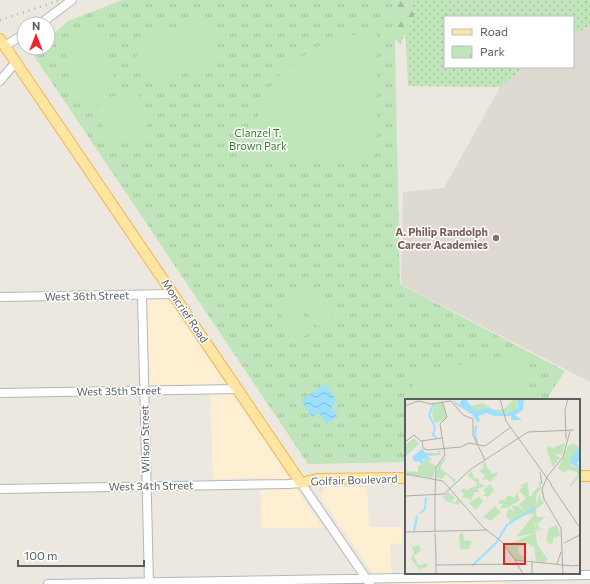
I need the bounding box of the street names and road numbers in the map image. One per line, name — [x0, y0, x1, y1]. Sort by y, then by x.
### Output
street label: Moncrief Road — [159, 276, 211, 345]
street label: West 36th Street — [44, 288, 130, 303]
street label: West 35th Street — [77, 383, 162, 398]
street label: Wilson Street — [137, 404, 152, 473]
street label: Golfair Boulevard — [310, 471, 398, 488]
street label: West 34th Street — [109, 478, 194, 493]

